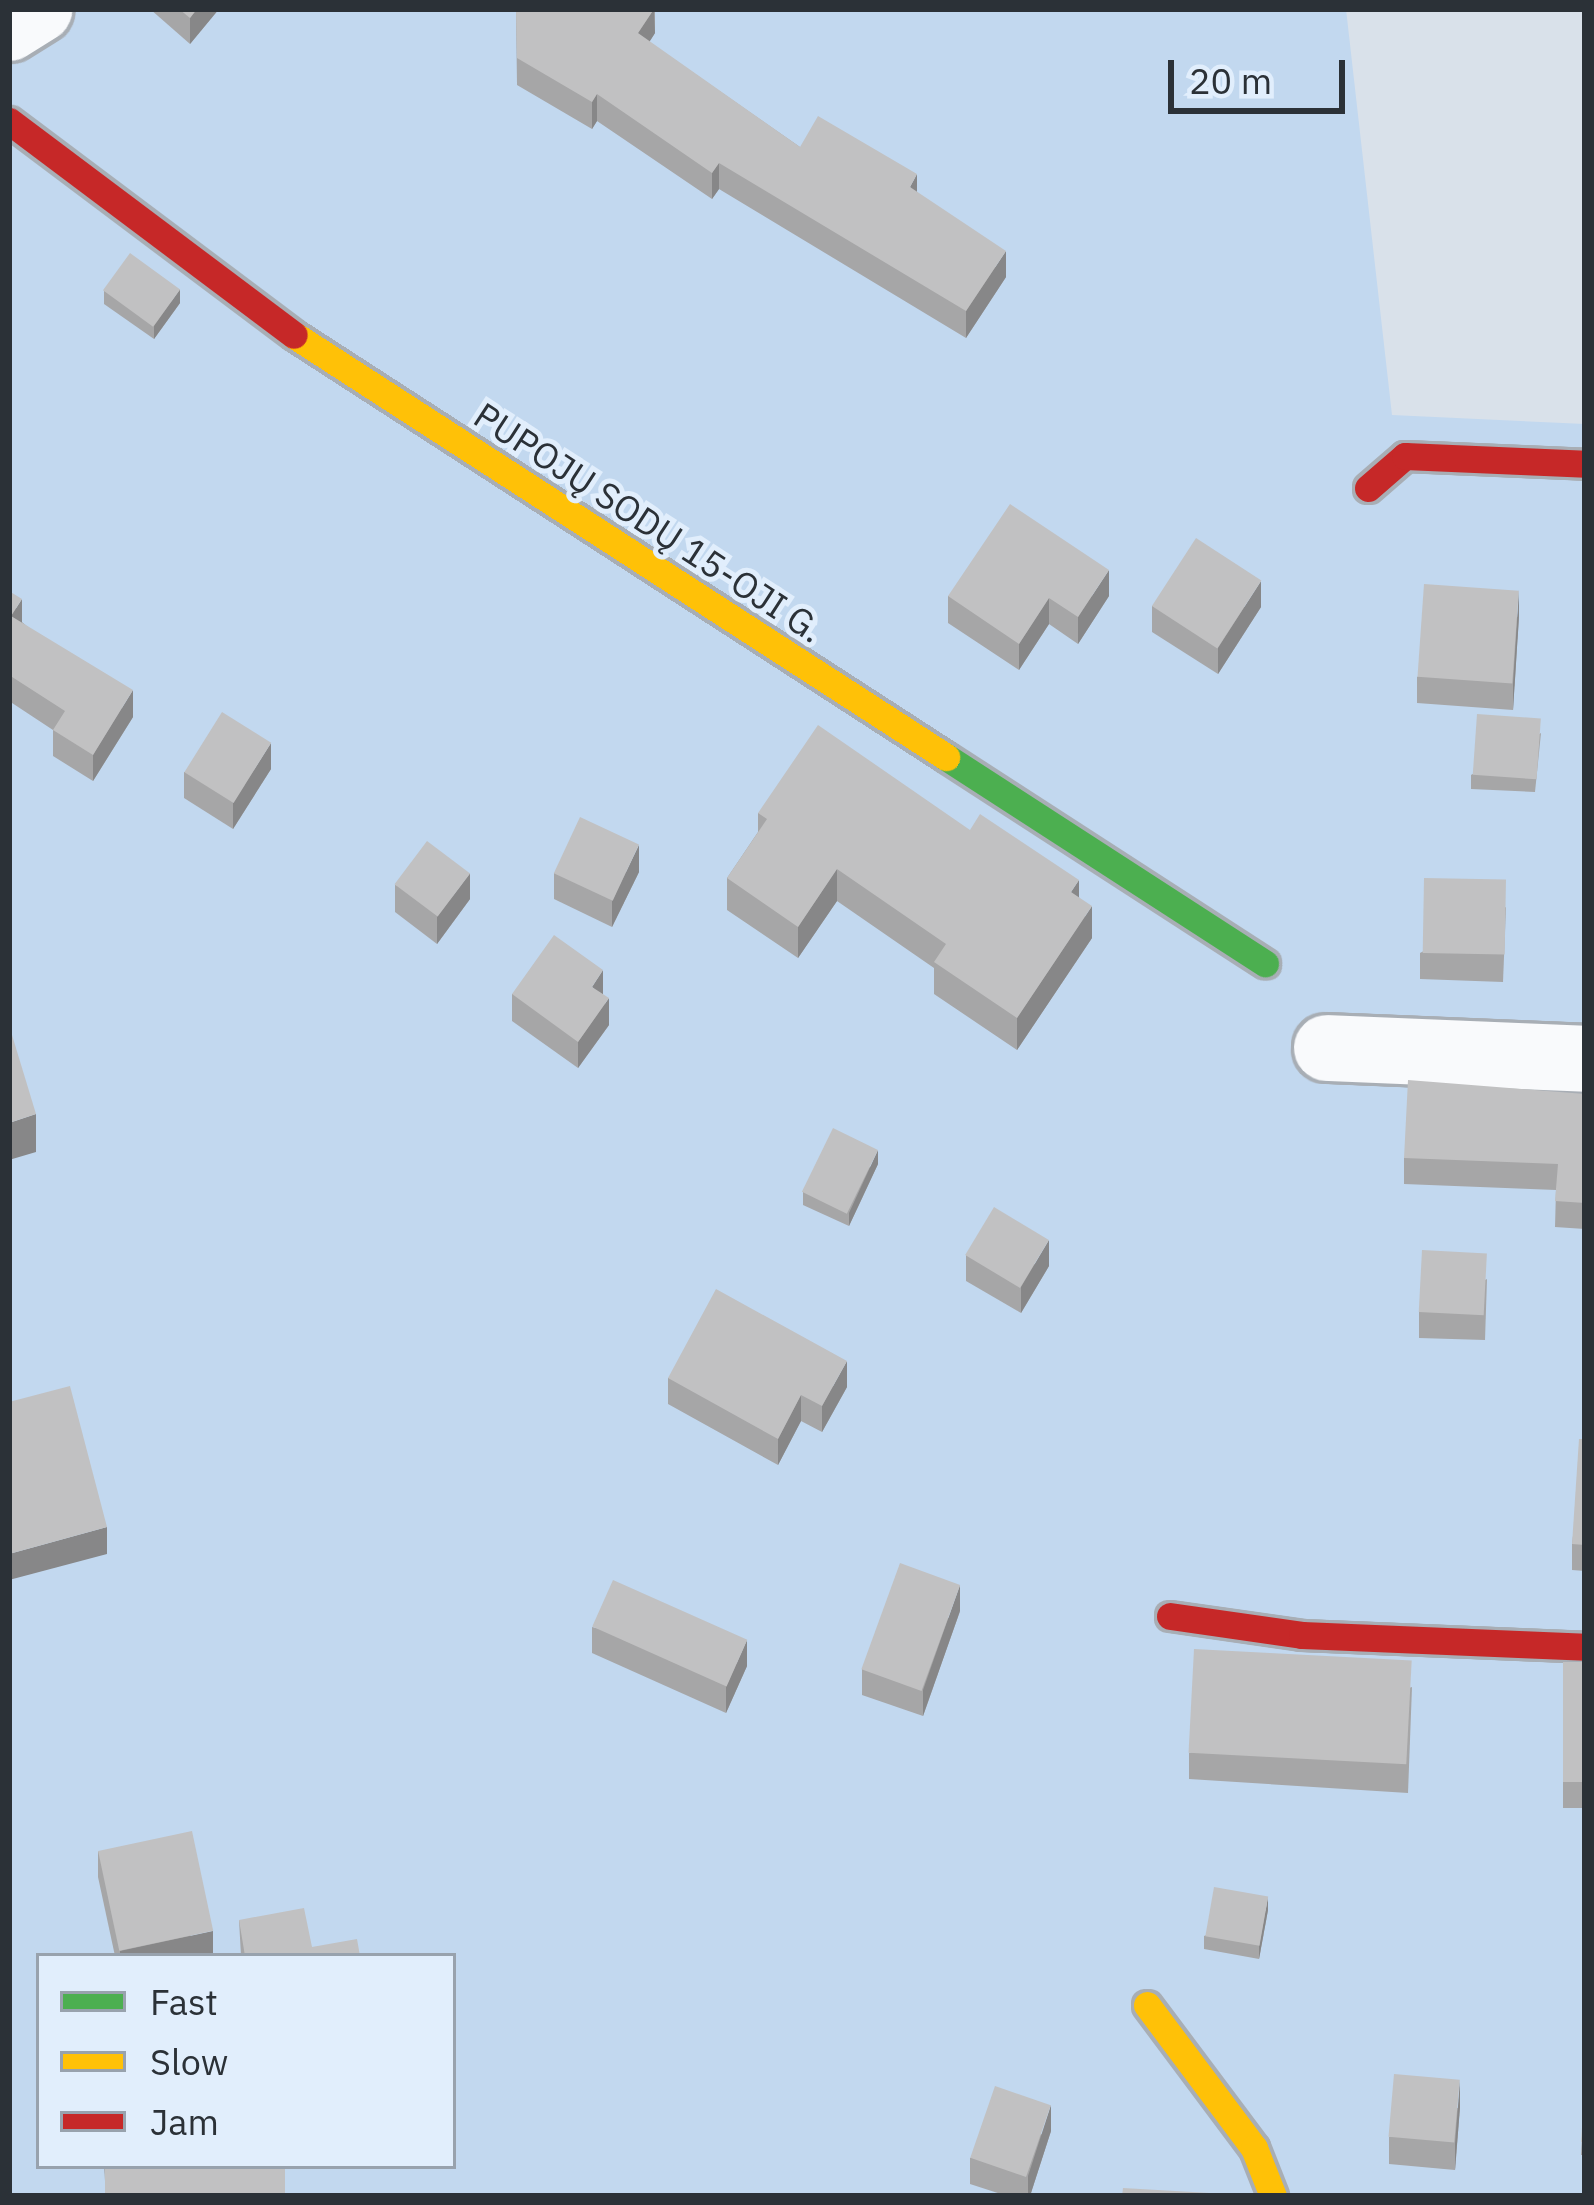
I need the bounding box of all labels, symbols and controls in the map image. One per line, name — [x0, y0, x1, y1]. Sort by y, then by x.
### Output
scale bar — [1174, 36, 1351, 110]
text: 20 m — [1189, 57, 1272, 104]
street label: PUPOJŲ SODŲ 15-OJI G. — [467, 393, 831, 651]
legend — [36, 1953, 456, 2169]
text: Fast — [150, 1978, 218, 2025]
text: Slow — [150, 2038, 228, 2085]
text: Jam — [150, 2098, 219, 2145]

